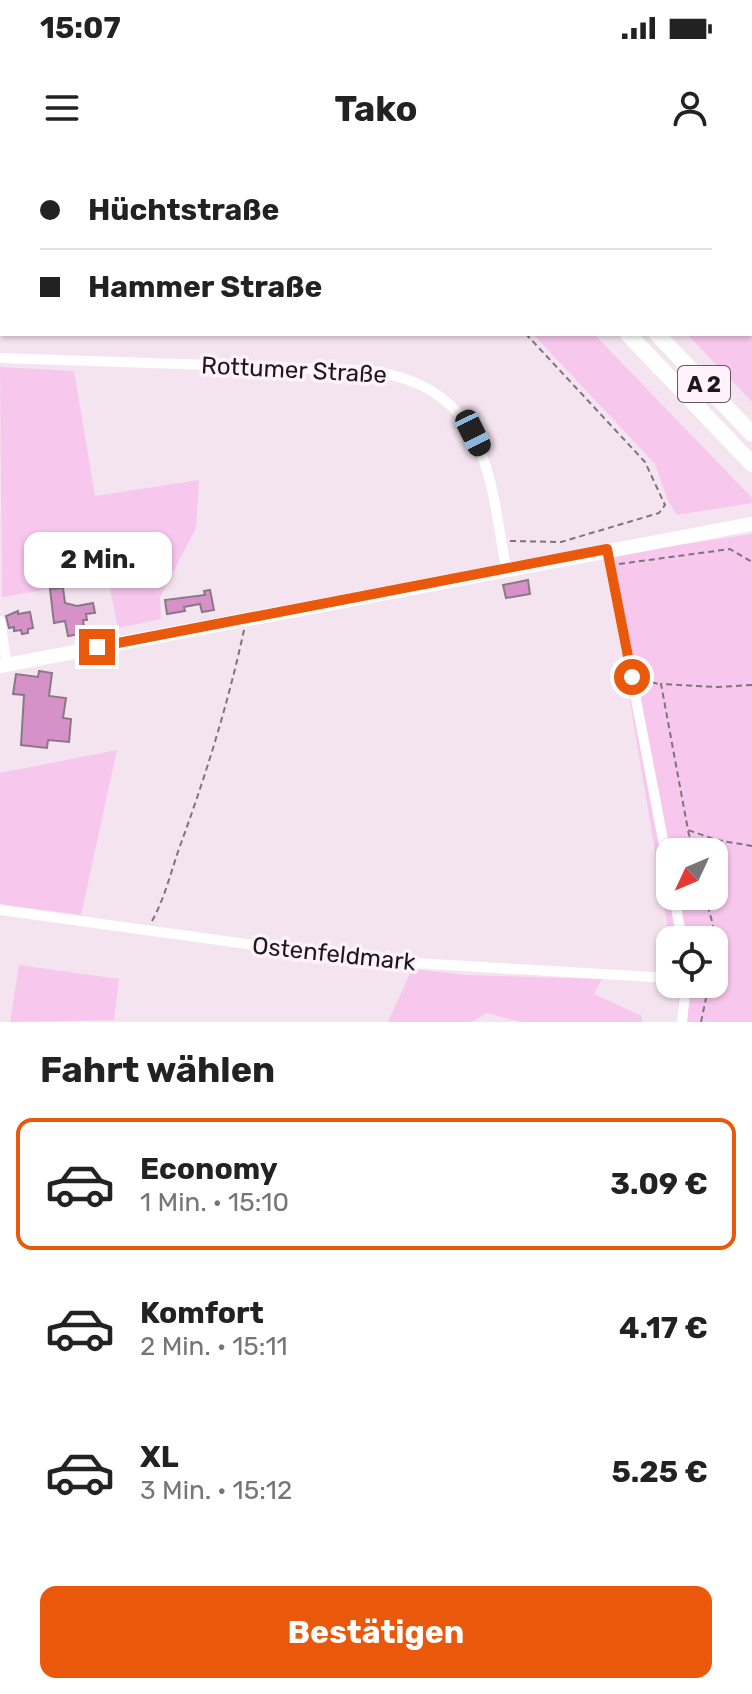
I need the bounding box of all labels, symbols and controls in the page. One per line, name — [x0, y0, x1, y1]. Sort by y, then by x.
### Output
text: 15:07 — [40, 10, 121, 46]
icon: menu — [40, 86, 84, 130]
icon: person — [668, 86, 712, 130]
text: Tako — [335, 87, 417, 130]
text: Hüchtstraße — [88, 192, 279, 228]
text: Hammer Straße — [88, 269, 322, 305]
street label: Rottumer Straße — [201, 351, 387, 389]
road number: A 2 — [678, 366, 730, 402]
car — [452, 406, 494, 460]
callout: 2 Min. — [23, 531, 171, 587]
text: 2 Min. — [60, 544, 136, 575]
route end — [79, 629, 115, 665]
route start — [614, 659, 650, 695]
north arrow — [656, 838, 728, 910]
map controls — [656, 838, 728, 998]
button: locate — [656, 926, 728, 998]
street label: Ostenfeldmark — [251, 931, 418, 977]
text: Fahrt wählen — [40, 1048, 275, 1091]
icon: car — [44, 1148, 116, 1220]
text: Economy — [140, 1151, 278, 1187]
text: 3.09 € — [610, 1166, 708, 1202]
text: 1 Min. · 15:10 — [140, 1187, 289, 1218]
icon: car — [44, 1292, 116, 1364]
text: Komfort — [140, 1295, 264, 1331]
text: 4.17 € — [619, 1310, 708, 1346]
text: 2 Min. · 15:11 — [140, 1331, 288, 1362]
icon: car — [44, 1436, 116, 1508]
text: XL — [140, 1439, 179, 1475]
text: 5.25 € — [611, 1454, 708, 1490]
text: 3 Min. · 15:12 — [140, 1475, 292, 1506]
button: Bestätigen — [40, 1586, 712, 1678]

